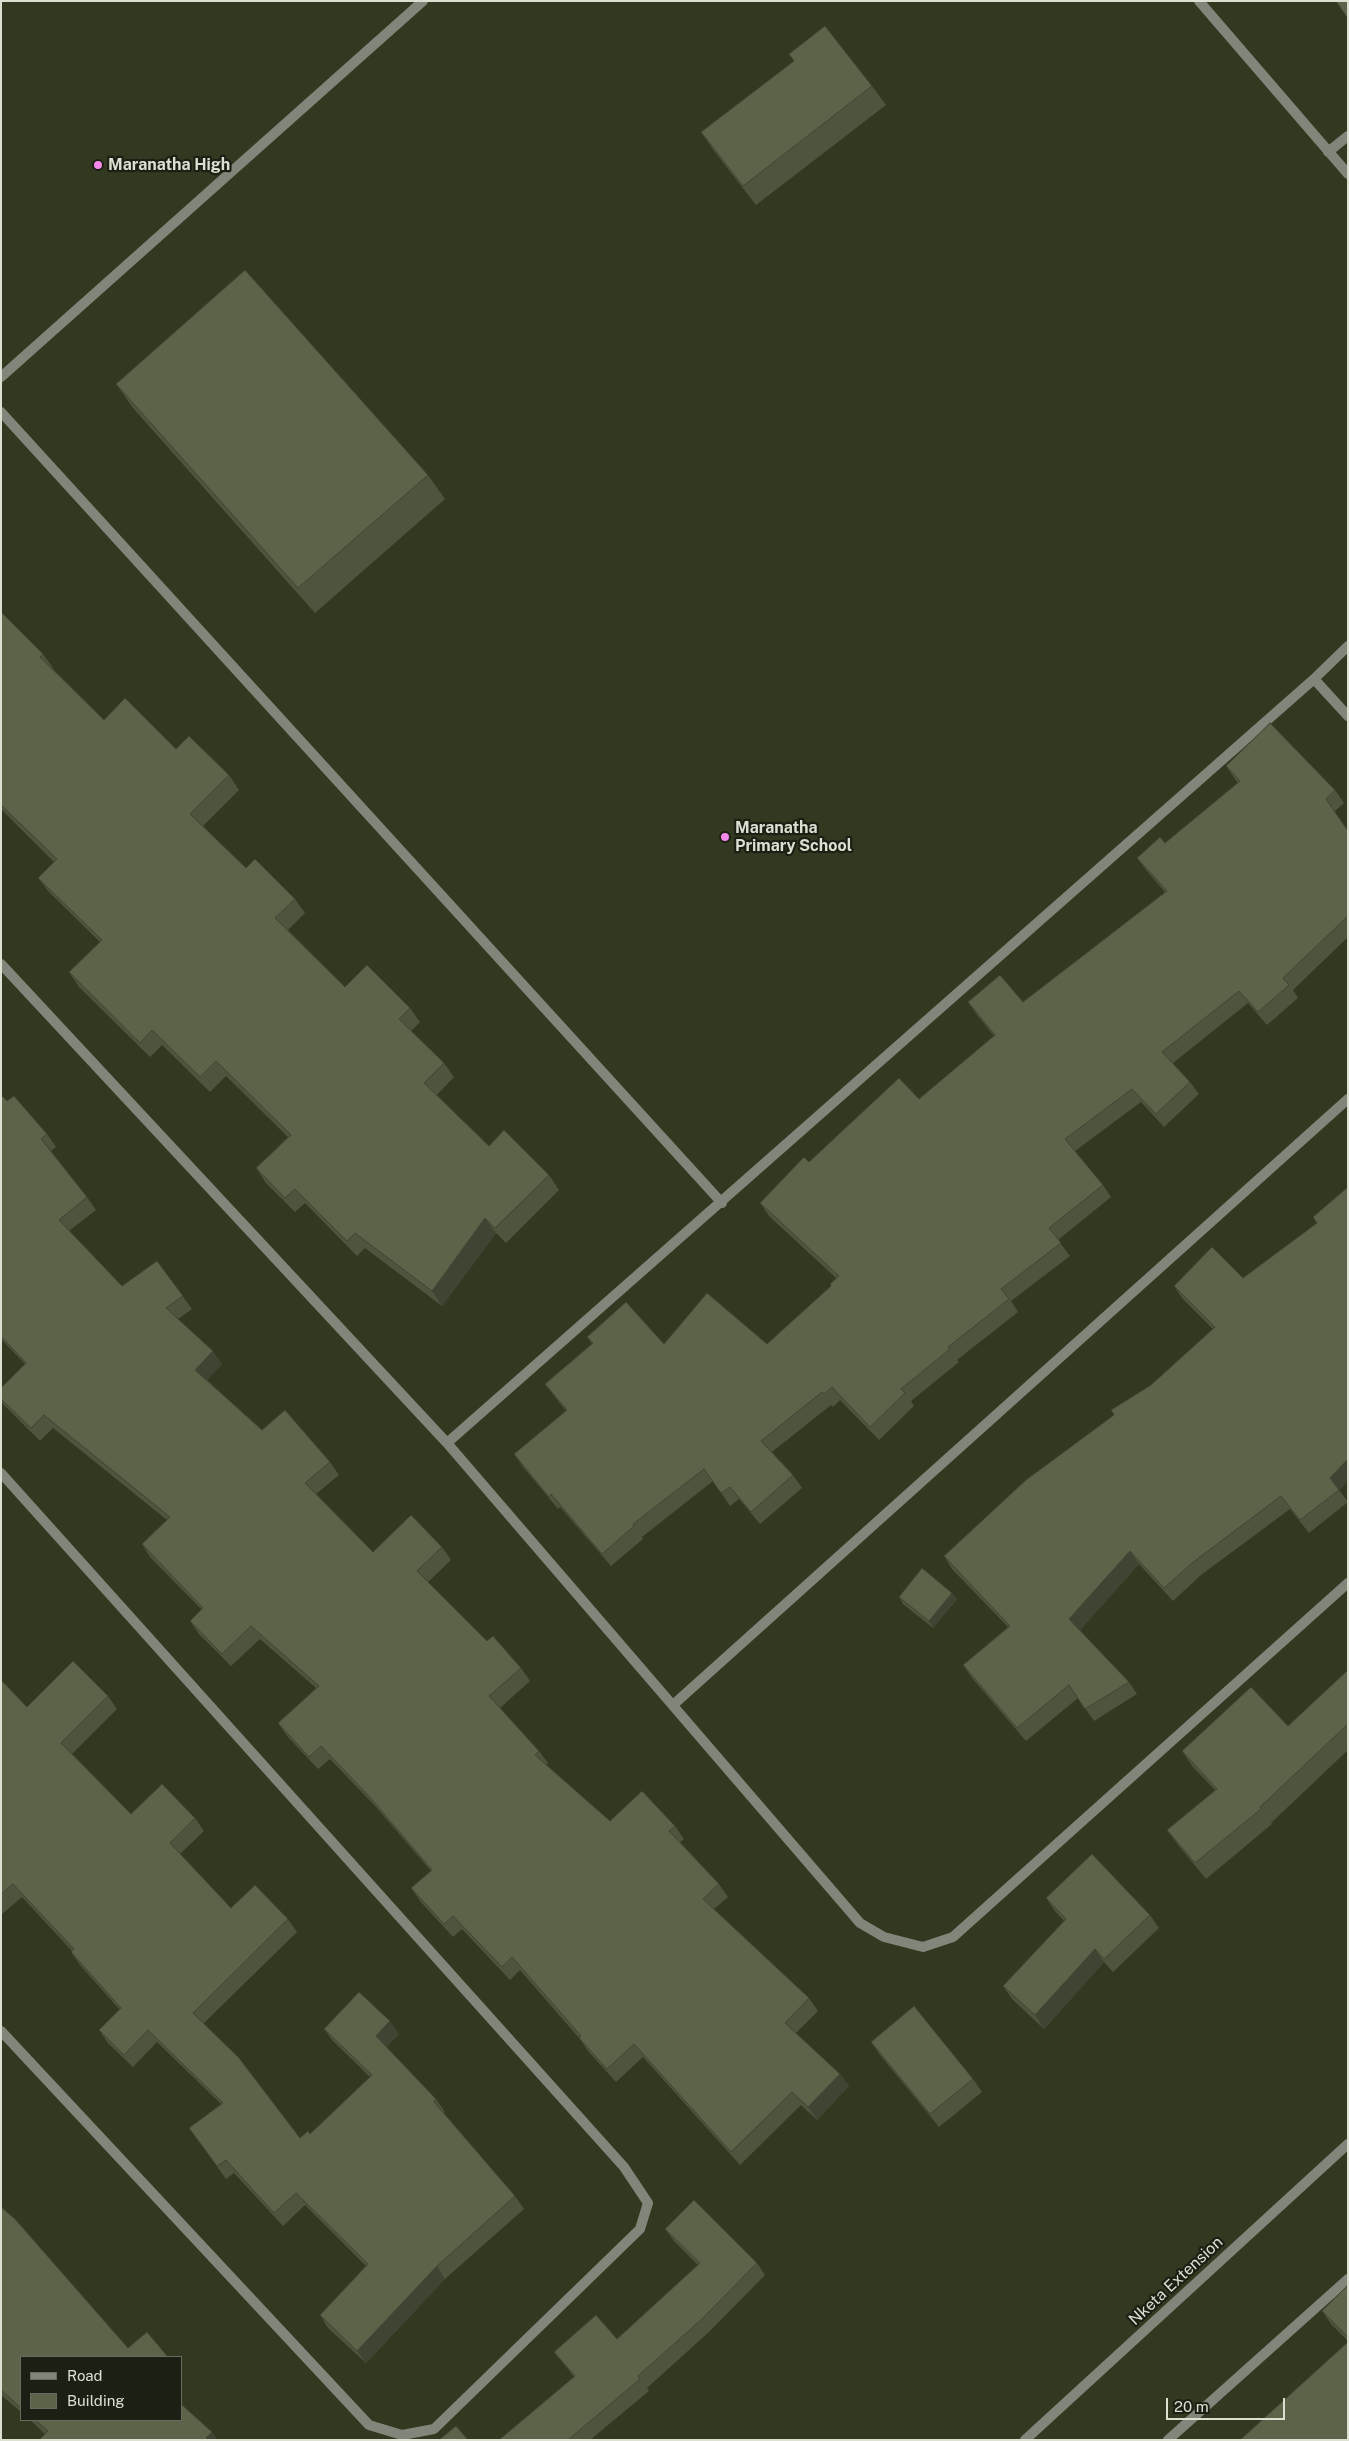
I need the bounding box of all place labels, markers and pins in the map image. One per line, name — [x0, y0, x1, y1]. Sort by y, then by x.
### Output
place label: Maranatha High — [108, 155, 230, 175]
marker: Maranatha High — [92, 159, 104, 171]
place label: Maranatha Primary School — [735, 818, 852, 856]
marker: Maranatha Primary School — [719, 831, 731, 843]

